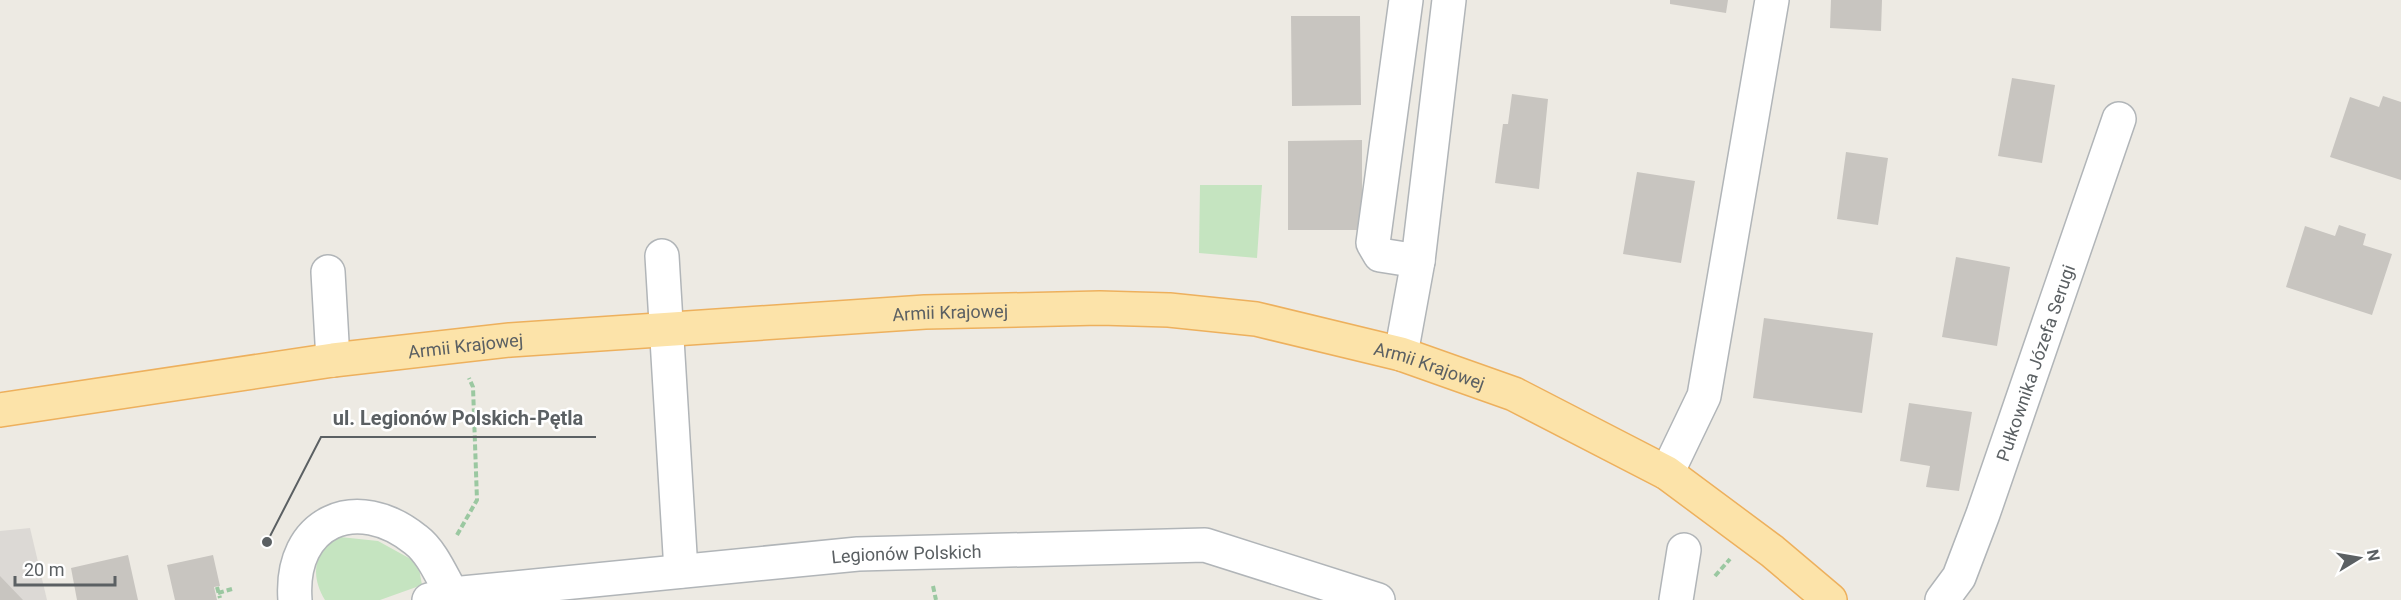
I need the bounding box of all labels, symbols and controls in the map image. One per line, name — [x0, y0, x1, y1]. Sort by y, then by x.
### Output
street label: Pułkownika Józefa Serugi — [1992, 262, 2079, 464]
street label: Armii Krajowej — [892, 300, 1008, 325]
street label: Armii Krajowej — [407, 329, 524, 362]
street label: Armii Krajowej — [1372, 337, 1488, 393]
callout: ul. Legionów Polskich-Pętla — [321, 399, 596, 437]
text: ul. Legionów Polskich-Pętla — [333, 406, 584, 430]
north arrow — [2329, 528, 2389, 588]
street label: Legionów Polskich — [830, 540, 982, 567]
text: N — [2363, 548, 2384, 563]
scale bar — [15, 549, 116, 587]
text: 20 m — [24, 559, 64, 580]

